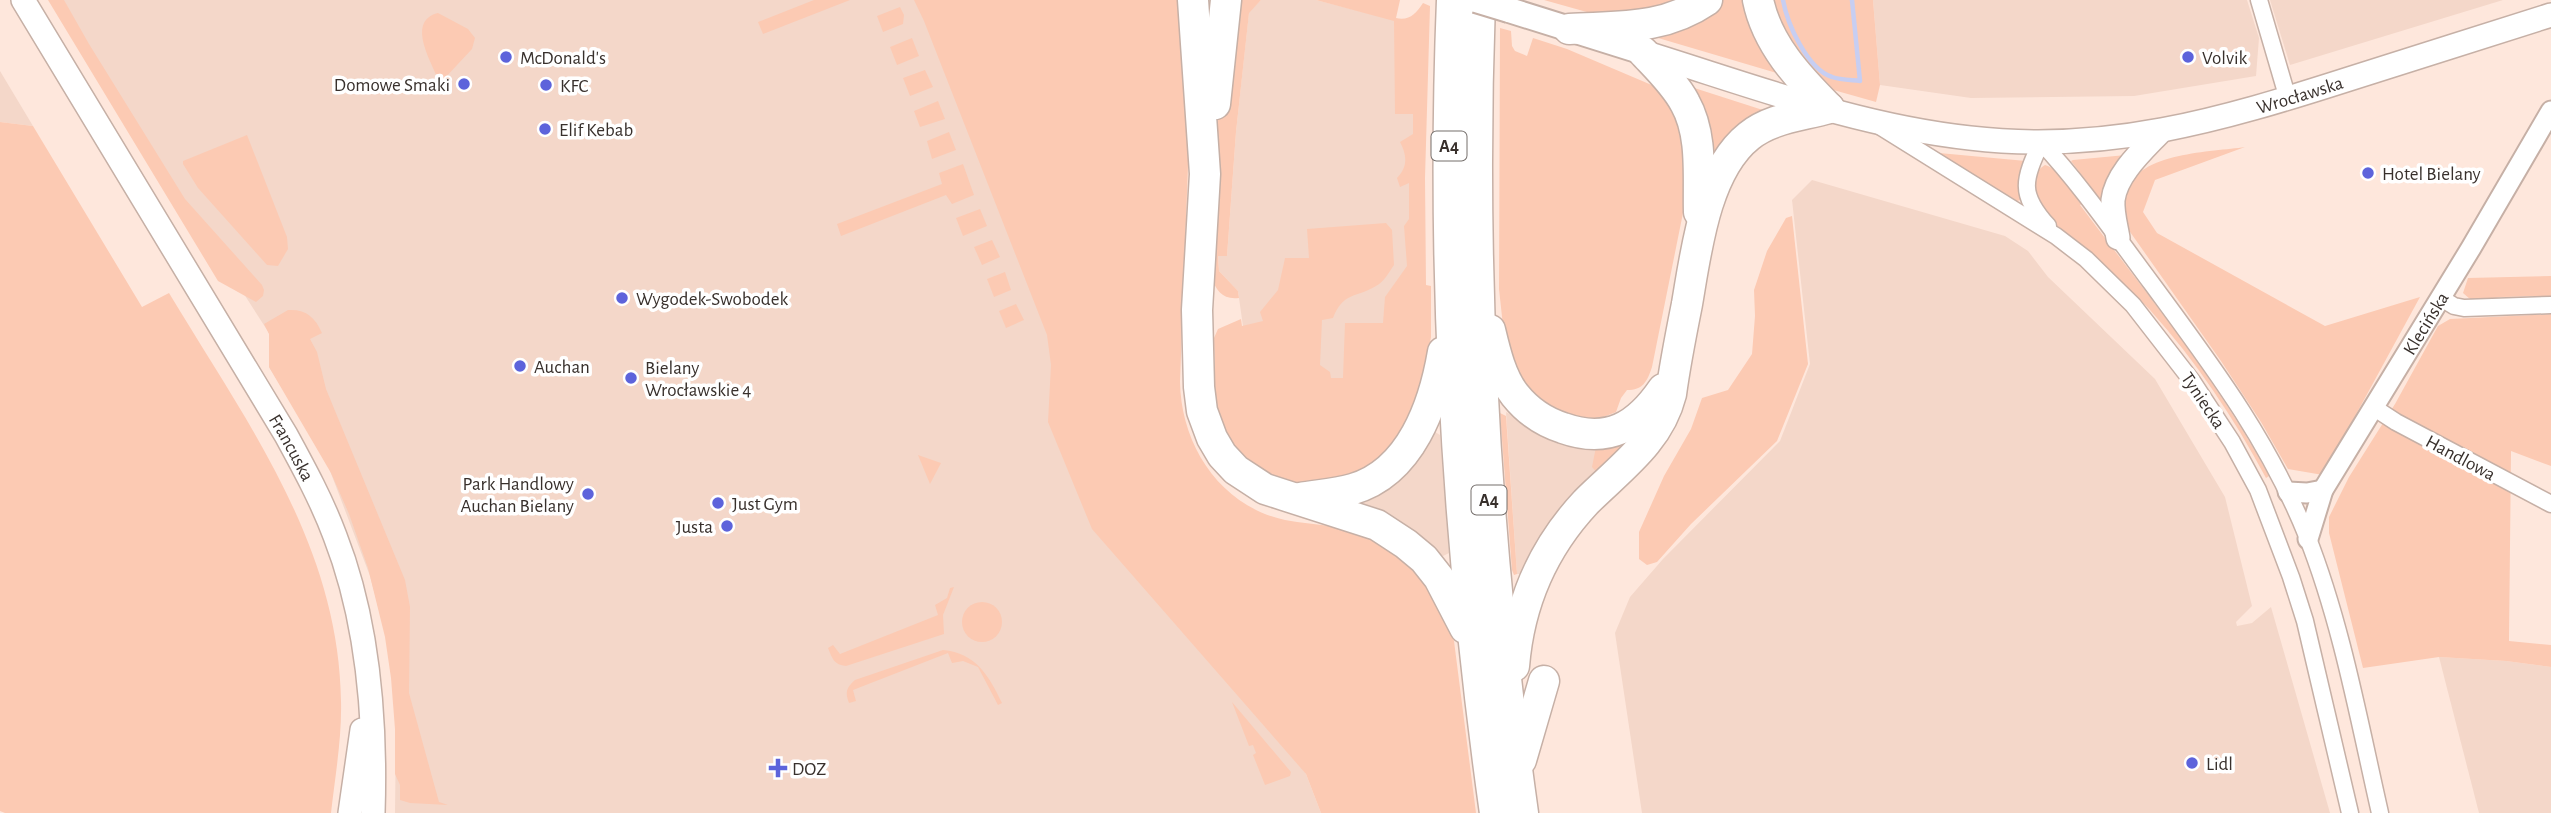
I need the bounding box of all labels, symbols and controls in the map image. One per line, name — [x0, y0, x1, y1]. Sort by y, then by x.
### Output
marker: McDonald's — [498, 49, 514, 65]
place label: McDonald's — [520, 49, 606, 68]
marker: Volvik — [2180, 49, 2196, 65]
place label: Volvik — [2202, 49, 2248, 68]
street label: Wrocławska — [2255, 73, 2346, 118]
place label: Domowe Smaki — [334, 76, 450, 95]
marker: Domowe Smaki — [456, 76, 472, 92]
marker: KFC — [538, 77, 554, 93]
place label: KFC — [560, 77, 589, 96]
marker: Elif Kebab — [537, 121, 553, 137]
place label: Elif Kebab — [559, 121, 633, 140]
road number: А4 — [1432, 132, 1466, 160]
marker: Hotel Bielany — [2360, 165, 2376, 181]
place label: Hotel Bielany — [2382, 165, 2481, 184]
street label: Klecińska — [2400, 289, 2453, 358]
marker: Wygodek-Swobodek — [614, 290, 630, 306]
place label: Wygodek-Swobodek — [636, 290, 788, 309]
marker: Auchan — [512, 358, 528, 374]
place label: Auchan — [534, 358, 590, 377]
place label: Bielany Wrocławskie 4 — [645, 359, 751, 400]
street label: Tyniecka — [2177, 369, 2229, 433]
marker: Bielany Wrocławskie 4 — [623, 370, 639, 386]
street label: Francuska — [265, 411, 317, 485]
street label: Handlowa — [2422, 432, 2498, 485]
place label: Park Handlowy Auchan Bielany — [461, 475, 574, 516]
marker: Park Handlowy Auchan Bielany — [580, 486, 596, 502]
road number: A4 — [1472, 486, 1506, 514]
marker: Just Gym — [710, 495, 726, 511]
place label: Just Gym — [732, 495, 798, 514]
place label: Justa — [676, 518, 713, 537]
marker: Justa — [719, 518, 735, 534]
marker: Lidl — [2184, 755, 2200, 771]
place label: Lidl — [2206, 755, 2233, 774]
marker: DOZ — [770, 760, 786, 776]
place label: DOZ — [792, 760, 826, 779]

